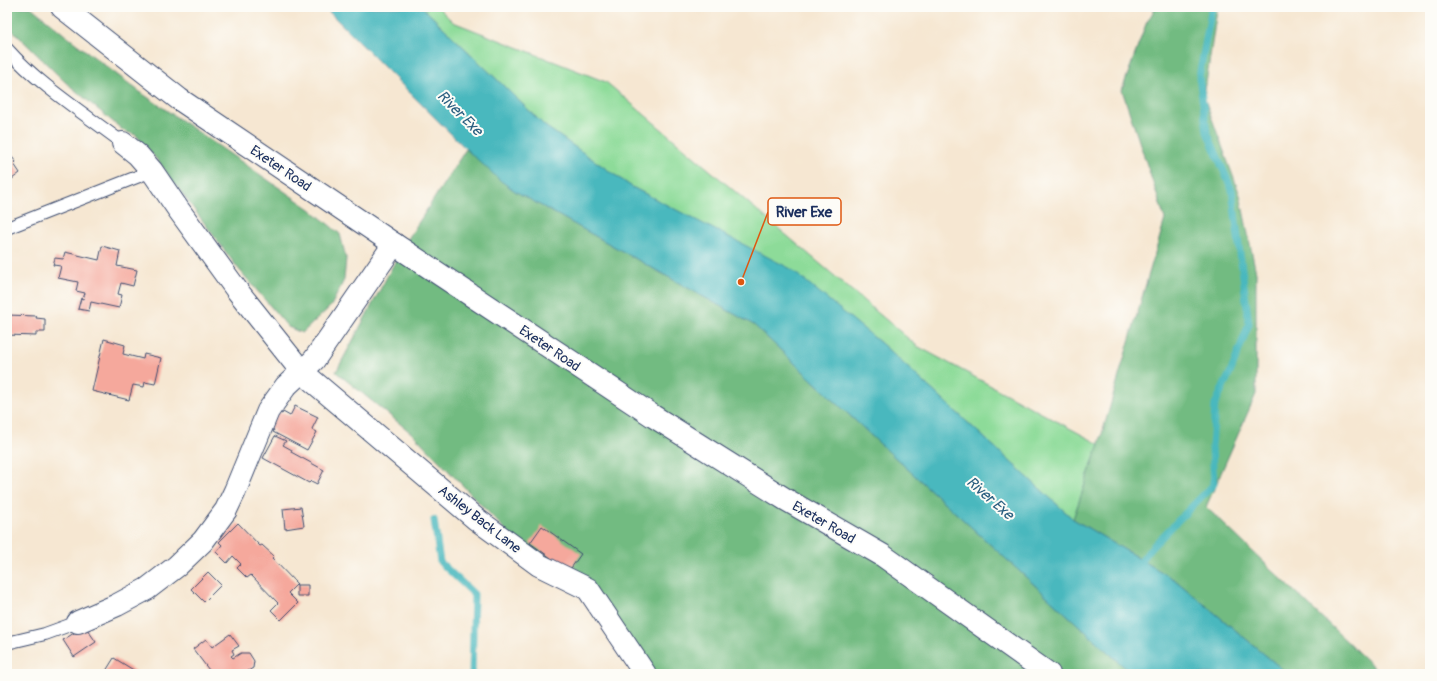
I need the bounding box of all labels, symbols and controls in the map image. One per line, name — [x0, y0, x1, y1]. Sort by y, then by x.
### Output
water label: River Exe — [433, 87, 487, 141]
street label: Exeter Road — [247, 142, 315, 195]
callout: River Exe — [768, 198, 841, 225]
text: River Exe — [776, 203, 833, 222]
street label: Exeter Road — [516, 322, 584, 375]
water label: River Exe — [962, 473, 1018, 525]
street label: Ashley Back Lane — [435, 482, 525, 557]
street label: Exeter Road — [789, 498, 858, 547]

